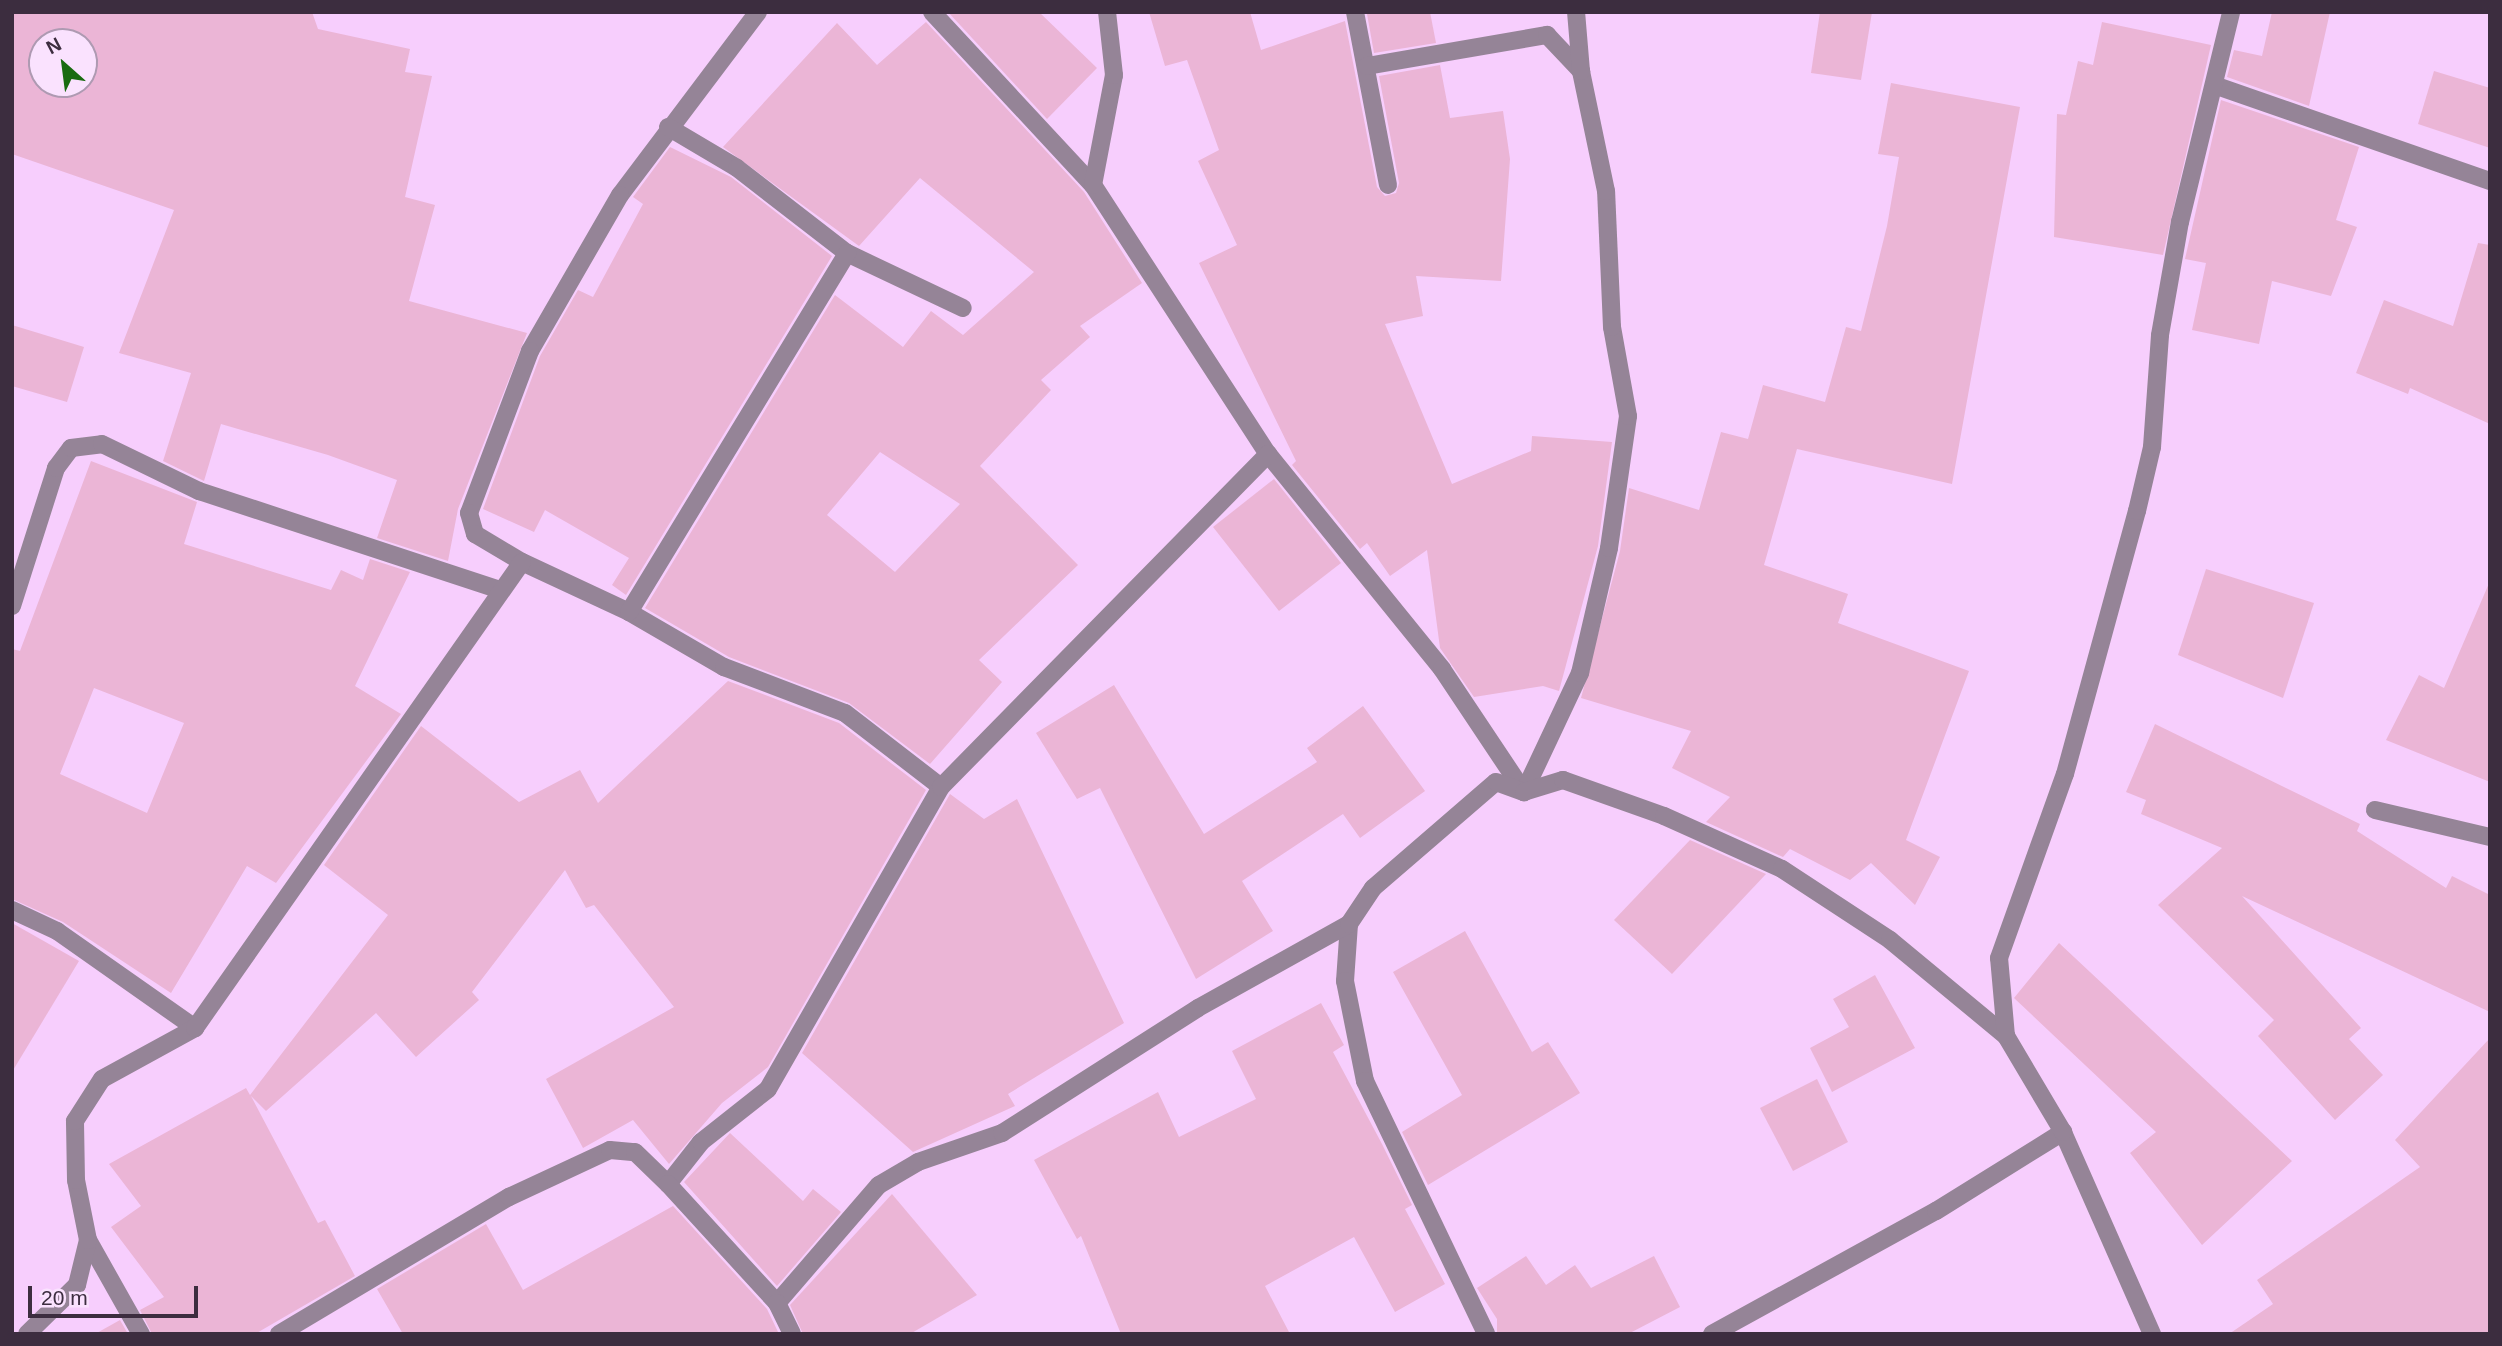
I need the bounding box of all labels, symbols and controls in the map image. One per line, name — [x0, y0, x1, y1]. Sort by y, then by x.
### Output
north arrow — [28, 28, 98, 98]
text: N — [43, 33, 65, 58]
scale bar — [32, 1272, 201, 1316]
text: 20 m — [41, 1286, 88, 1309]

